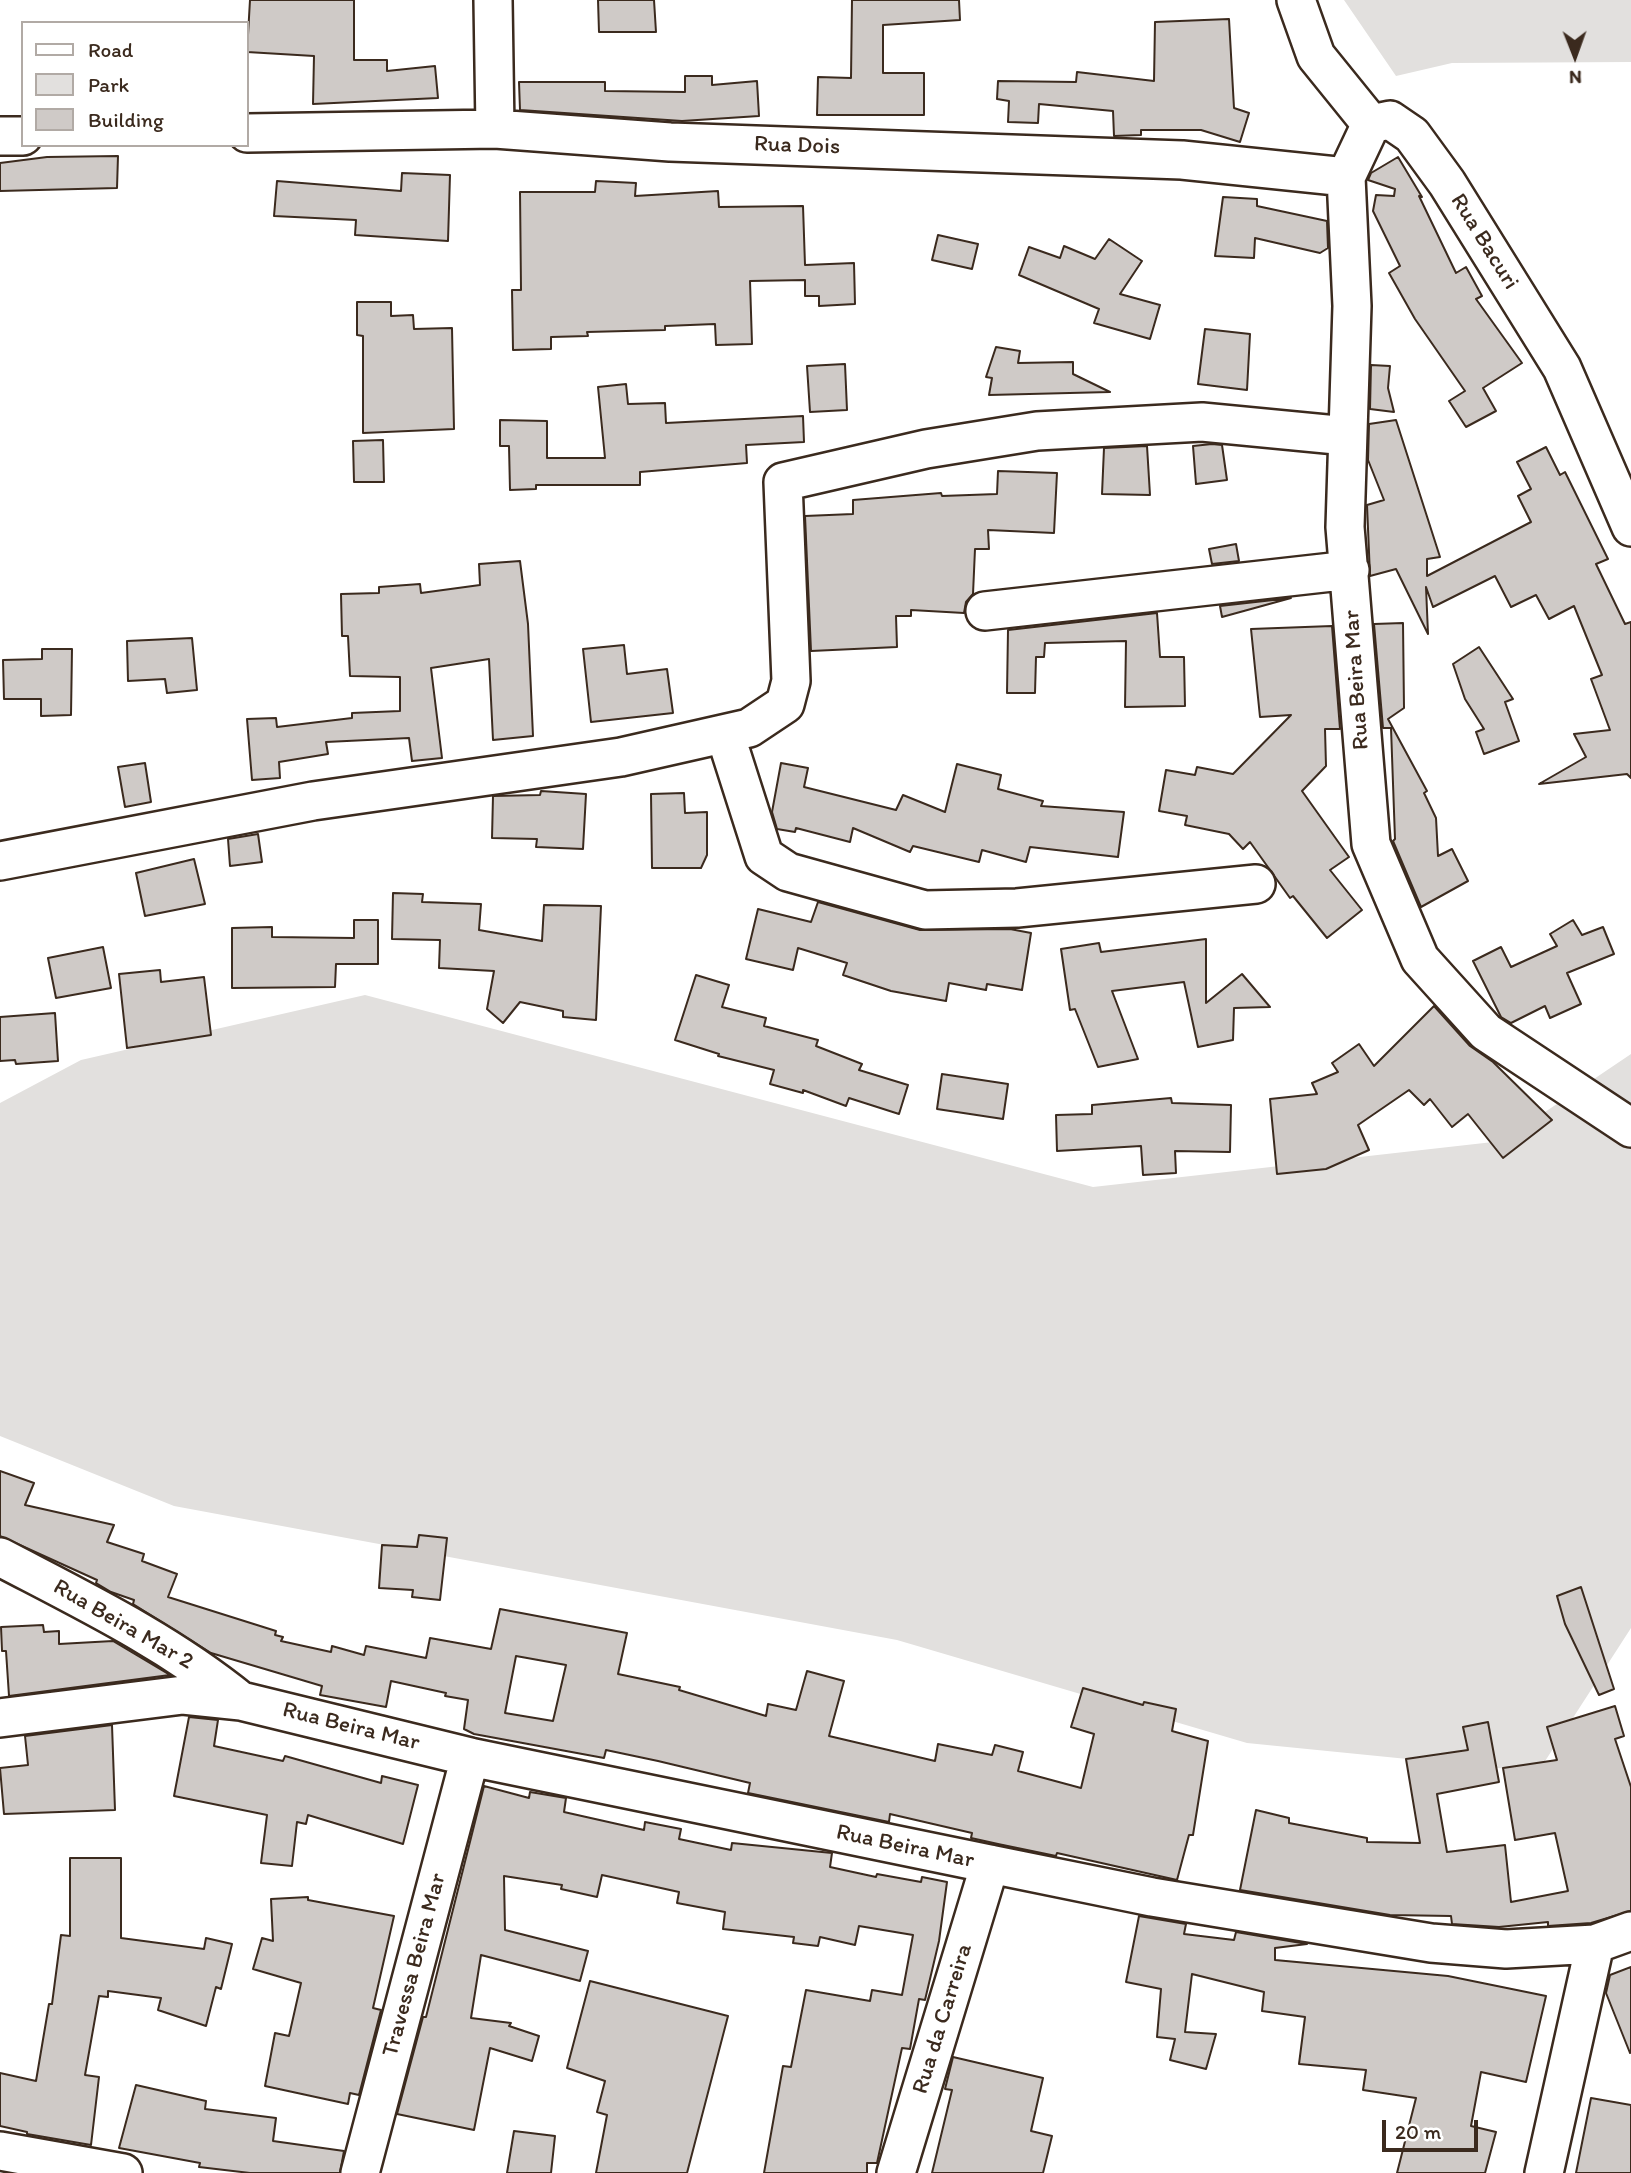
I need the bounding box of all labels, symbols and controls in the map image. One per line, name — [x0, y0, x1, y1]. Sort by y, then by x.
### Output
legend — [21, 21, 248, 147]
north arrow — [1540, 21, 1610, 91]
text: Road — [88, 37, 133, 62]
text: N — [1569, 66, 1582, 89]
text: Park — [88, 72, 129, 97]
text: Building — [88, 107, 164, 132]
street label: Rua Dois — [753, 131, 841, 161]
street label: Rua Bacuri — [1444, 189, 1524, 295]
street label: Rua Beira Mar — [1338, 609, 1376, 751]
street label: Rua Beira Mar 2 — [48, 1574, 198, 1676]
street label: Rua Beira Mar — [280, 1697, 422, 1757]
street label: Rua Beira Mar — [834, 1819, 976, 1875]
street label: Travessa Beira Mar — [377, 1870, 453, 2060]
street label: Rua da Carreira — [907, 1941, 979, 2097]
scale bar — [1386, 2106, 1482, 2150]
text: 20 m — [1395, 2119, 1441, 2144]

